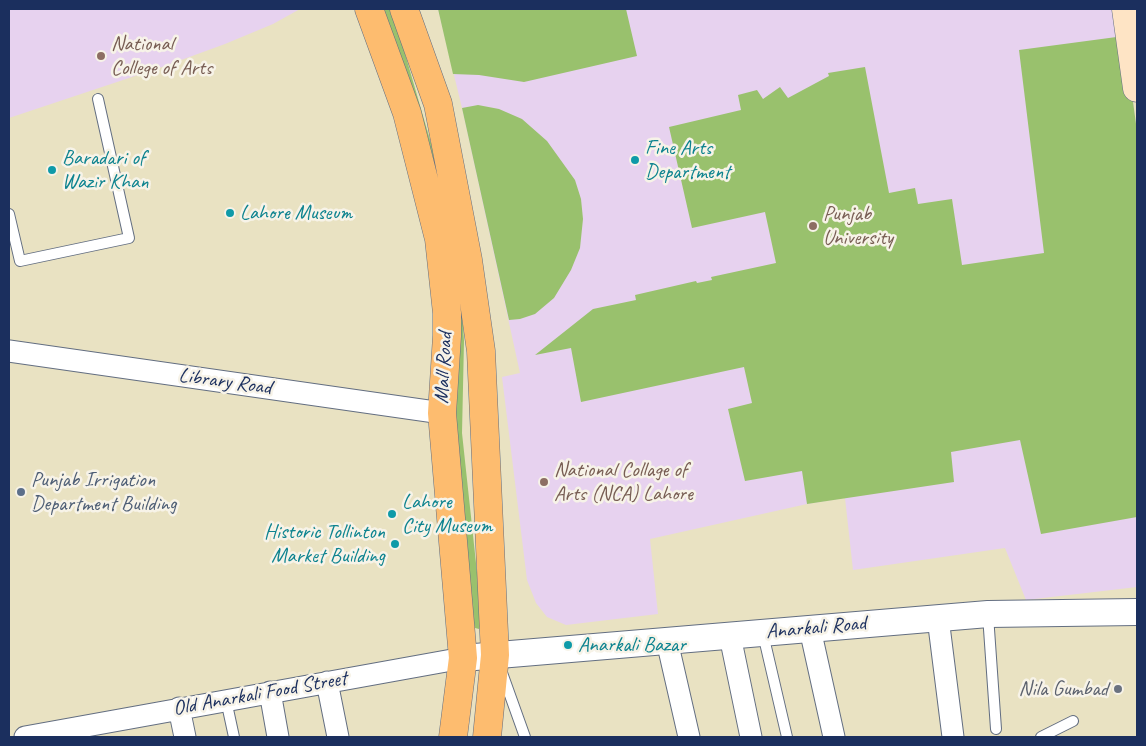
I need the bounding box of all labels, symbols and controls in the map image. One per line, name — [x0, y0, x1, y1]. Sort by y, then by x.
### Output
place label: National College of Arts — [111, 31, 212, 81]
marker: National College of Arts — [95, 50, 107, 62]
place label: Fine Arts Department — [645, 135, 730, 185]
place label: Baradari of Wazir Khan — [62, 145, 149, 195]
marker: Fine Arts Department — [629, 154, 641, 166]
marker: Baradari of Wazir Khan — [46, 164, 58, 176]
place label: Lahore Museum — [240, 200, 352, 226]
place label: Punjab University — [823, 201, 893, 251]
marker: Lahore Museum — [224, 207, 236, 219]
marker: Punjab University — [807, 220, 819, 232]
street label: Mall Road — [430, 332, 458, 404]
street label: Library Road — [177, 363, 273, 401]
place label: National Collage of Arts (NCA) Lahore — [554, 457, 693, 507]
place label: Punjab Irrigation Department Building — [31, 467, 176, 517]
marker: National Collage of Arts (NCA) Lahore — [538, 476, 550, 488]
marker: Punjab Irrigation Department Building — [15, 486, 27, 498]
place label: Lahore City Museum — [402, 489, 492, 539]
marker: Lahore City Museum — [386, 508, 398, 520]
place label: Historic Tollinton Market Building — [264, 519, 385, 569]
marker: Historic Tollinton Market Building — [389, 538, 401, 550]
street label: Anarkali Road — [765, 611, 867, 645]
place label: Anarkali Bazar — [578, 632, 686, 658]
marker: Anarkali Bazar — [562, 639, 574, 651]
street label: Old Anarkali Food Street — [171, 666, 349, 722]
place label: Nila Gumbad — [1018, 676, 1108, 702]
marker: Nila Gumbad — [1112, 683, 1124, 695]

